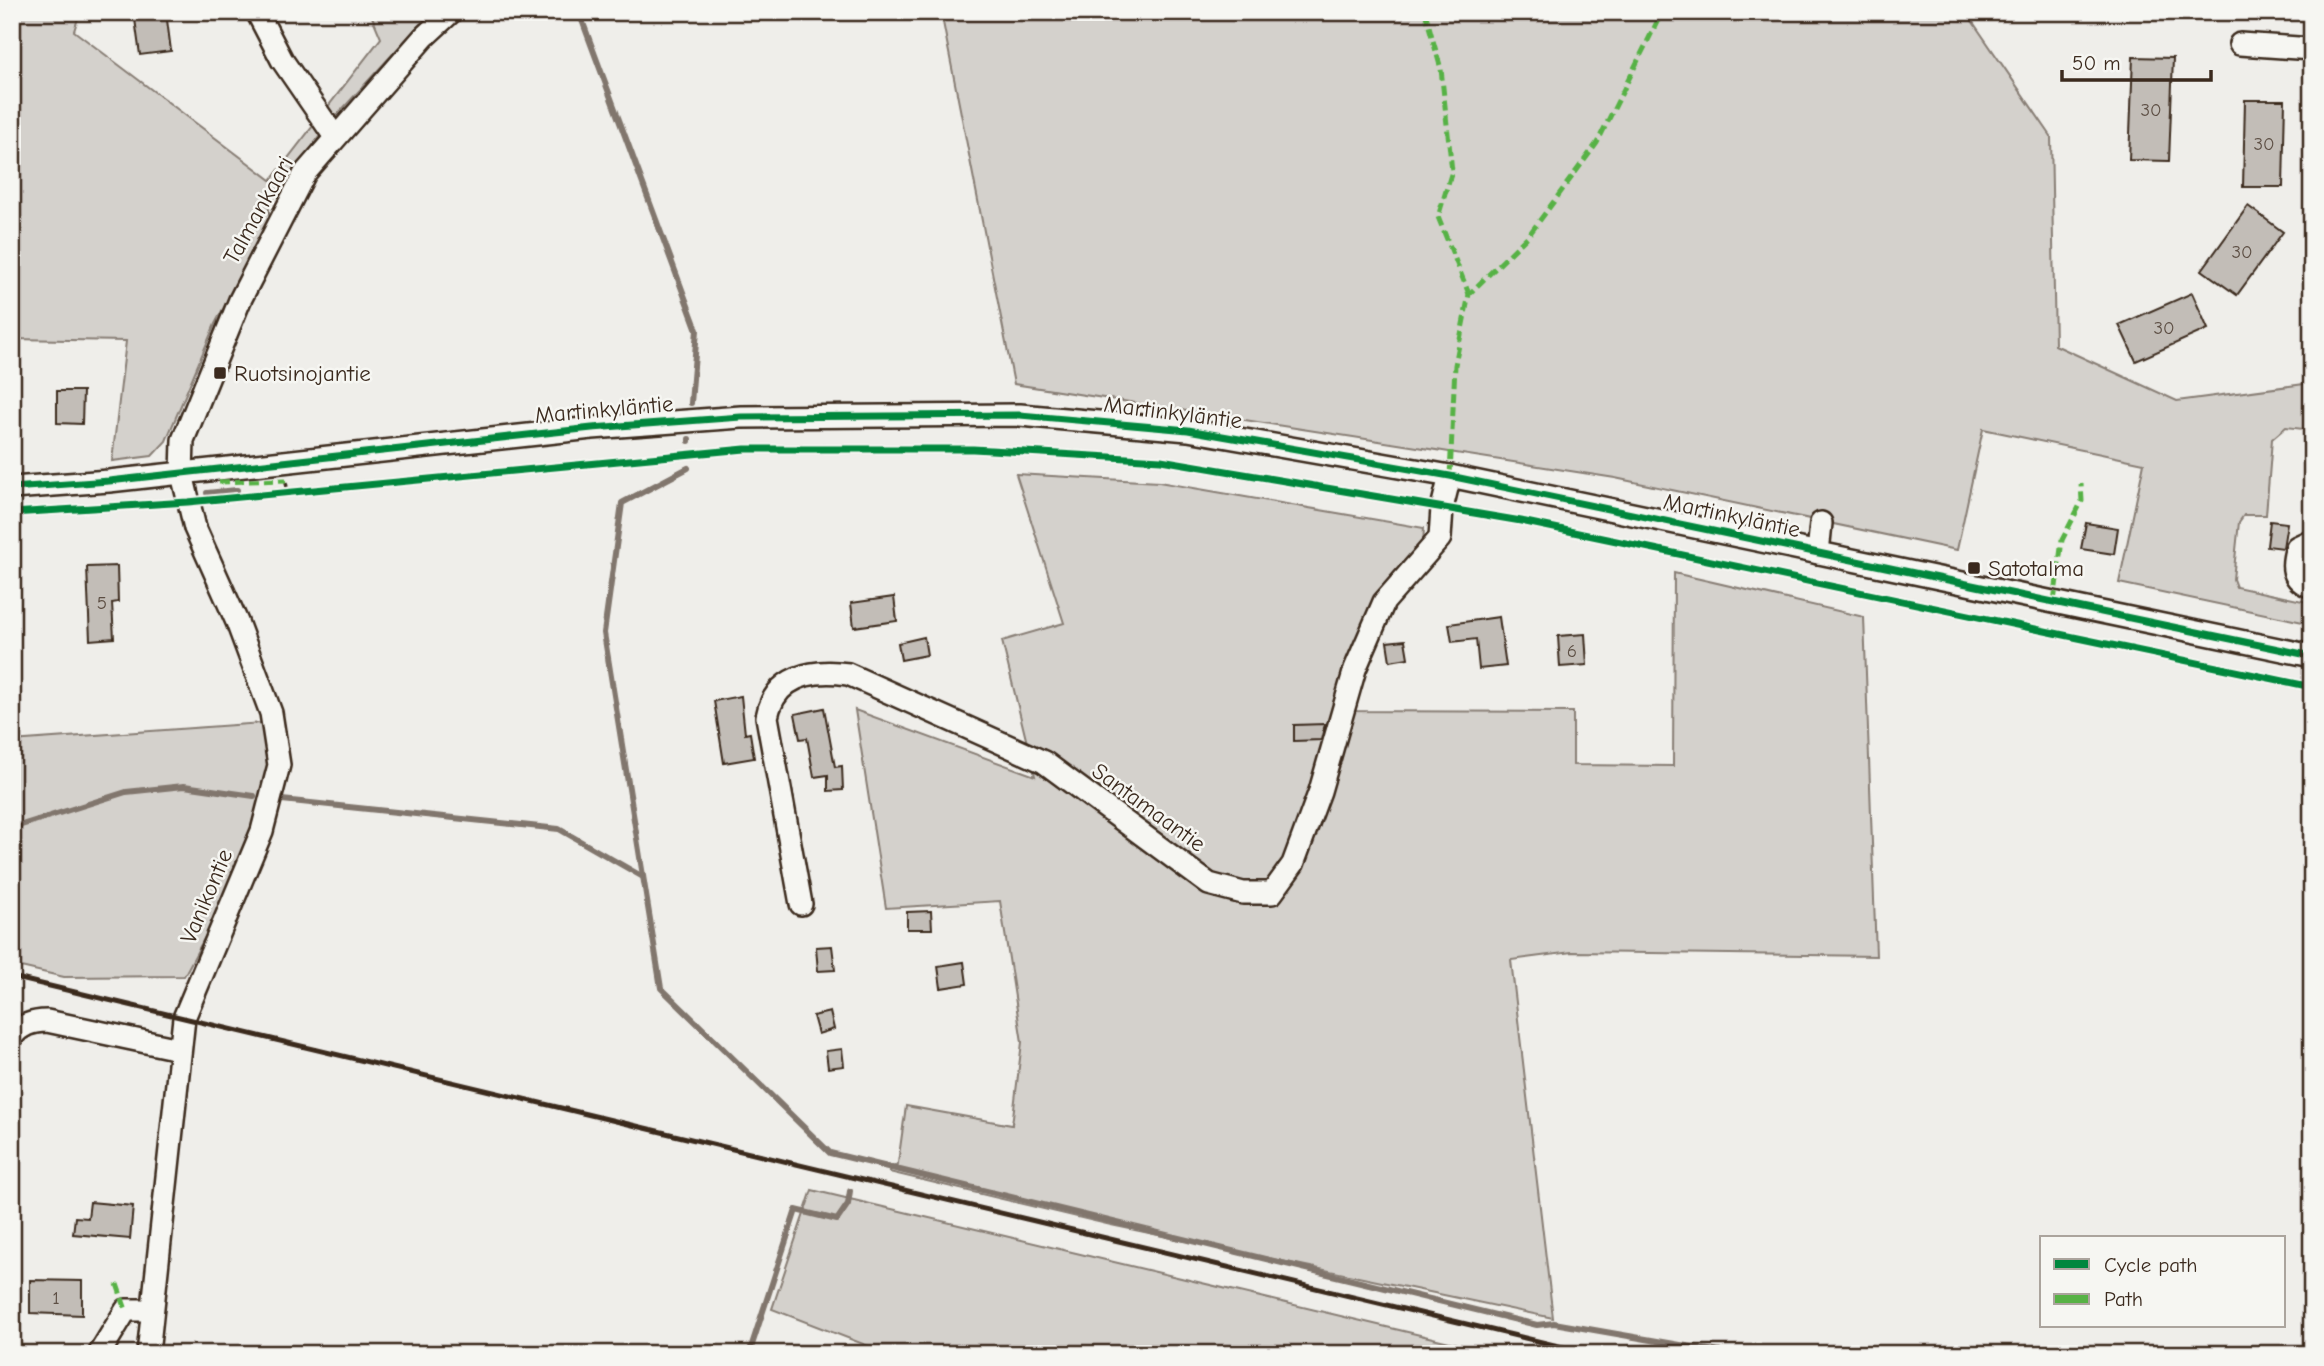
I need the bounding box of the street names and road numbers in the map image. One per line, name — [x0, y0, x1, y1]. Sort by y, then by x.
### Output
street label: Talmankaari — [218, 152, 299, 269]
street label: Martinkyläntie — [534, 390, 675, 429]
street label: Martinkyläntie — [1102, 391, 1244, 434]
street label: Martinkyläntie — [1661, 488, 1803, 543]
street label: Santamaantie — [1087, 757, 1211, 858]
street label: Vanikontie — [175, 845, 238, 947]

